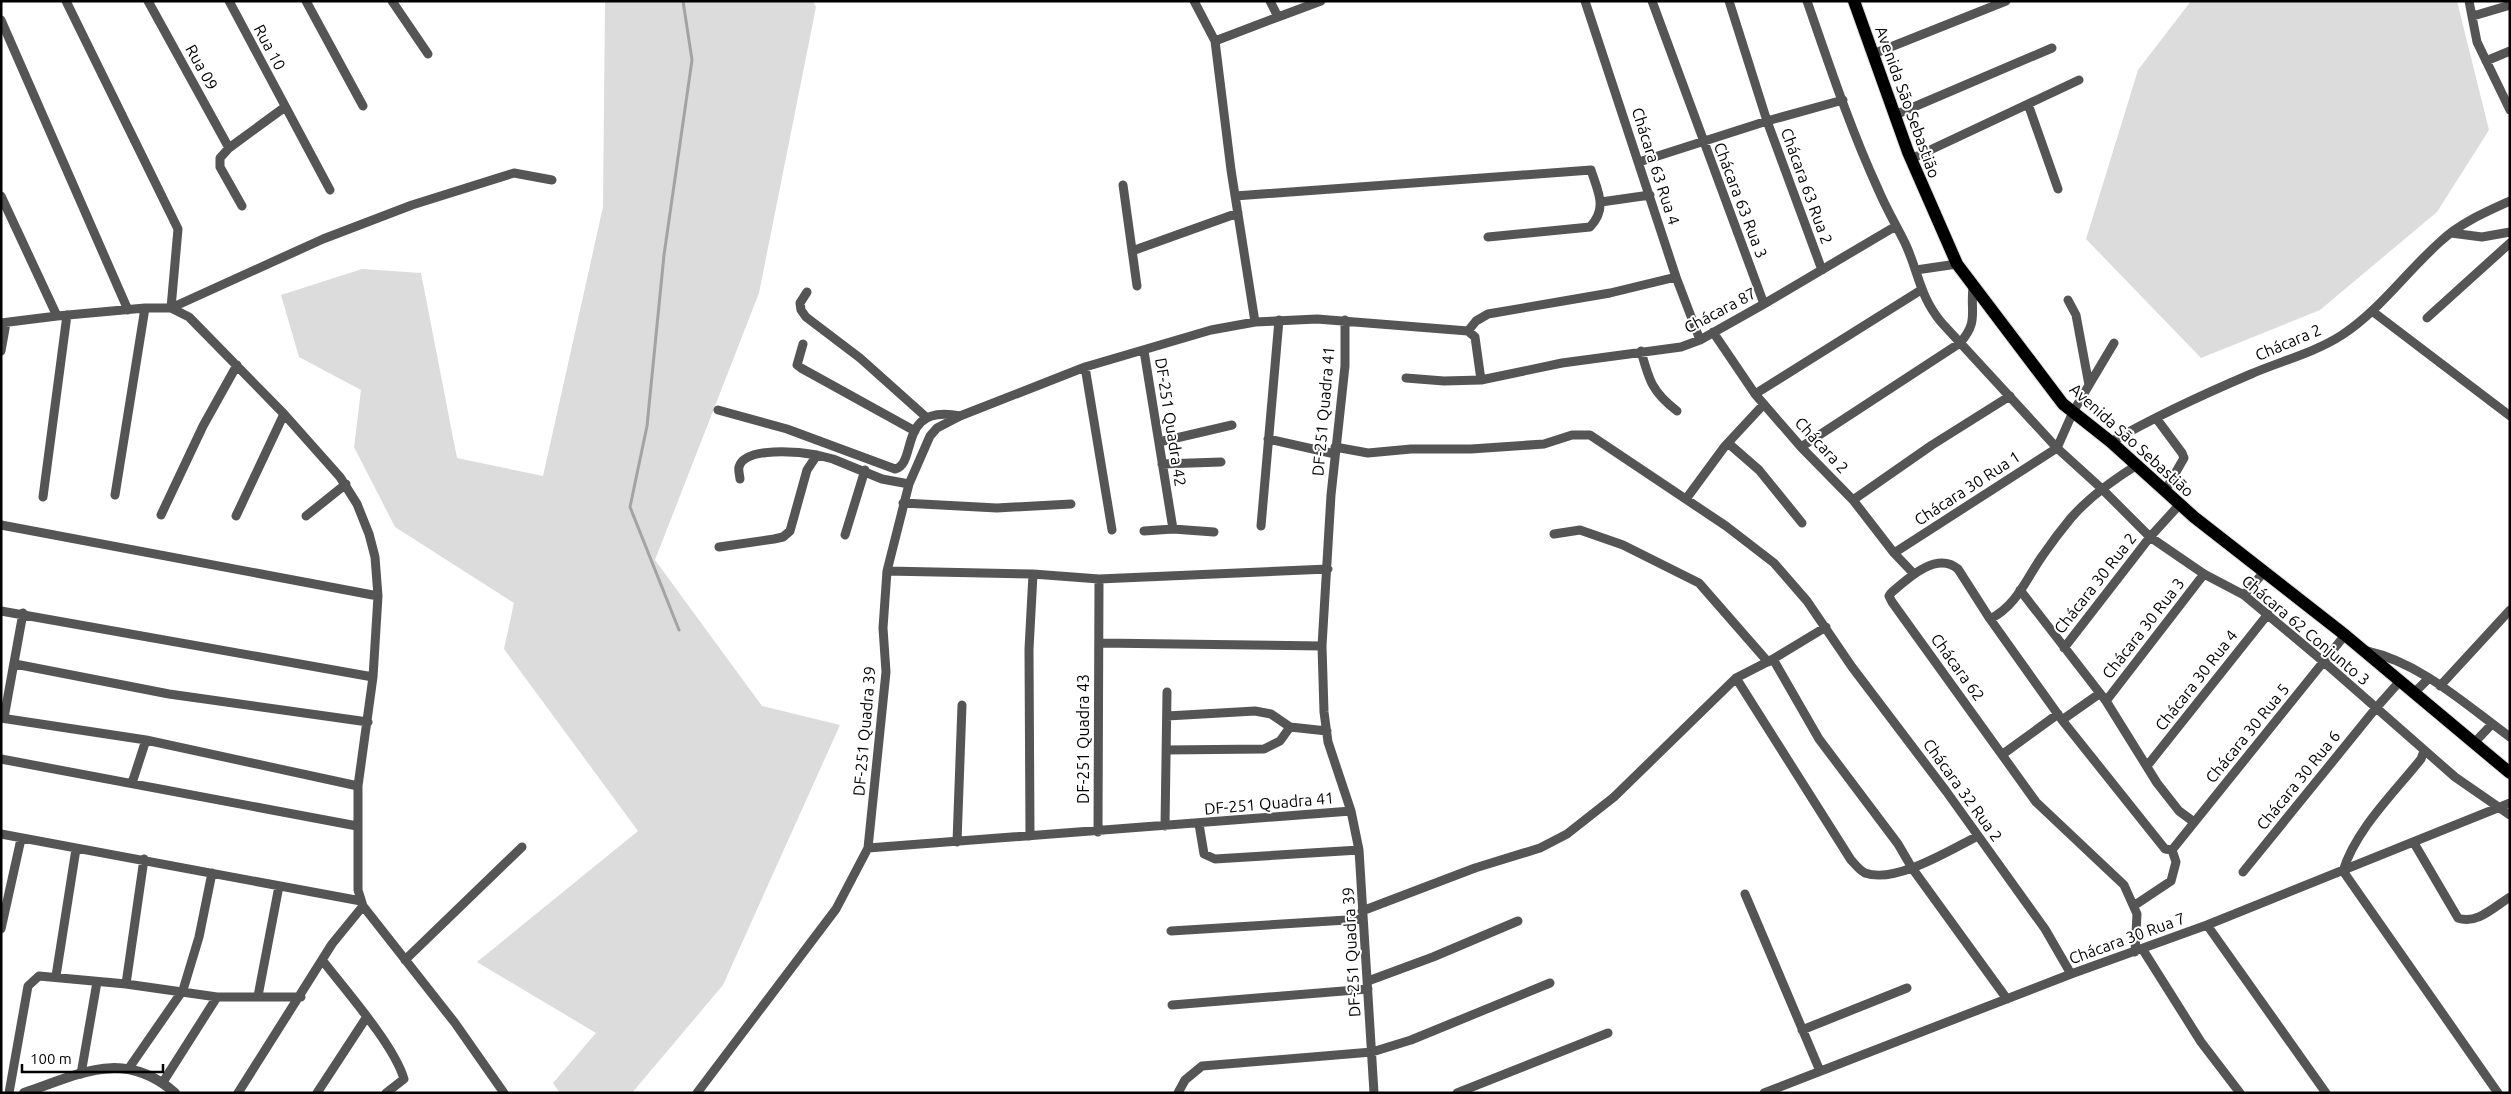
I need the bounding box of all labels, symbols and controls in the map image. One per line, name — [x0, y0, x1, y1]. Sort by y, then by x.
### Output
street label: Rua 10 — [251, 21, 289, 73]
street label: Avenida São Sebastião — [1872, 24, 1944, 180]
street label: Rua 09 — [182, 41, 222, 93]
street label: Chácara 63 Rua 4 — [1629, 105, 1683, 227]
street label: Chácara 63 Rua 2 — [1778, 125, 1836, 247]
street label: Chácara 63 Rua 3 — [1711, 140, 1771, 260]
street label: Chácara 87 — [1681, 284, 1759, 336]
street label: Chácara 2 — [2252, 320, 2324, 364]
street label: DF-251 Quadra 41 — [1308, 345, 1338, 477]
street label: DF-251 Quadra 42 — [1152, 356, 1190, 488]
street label: Avenida São Sebastião — [2066, 380, 2198, 500]
street label: Chácara 2 — [1792, 413, 1852, 477]
street label: Chácara 30 Rua 1 — [1911, 447, 2023, 529]
street label: Chácara 30 Rua 2 — [2050, 529, 2140, 637]
street label: Chácara 62 Conjunto 3 — [2238, 571, 2374, 689]
street label: Chácara 30 Rua 3 — [2098, 574, 2188, 682]
street label: Chácara 30 Rua 4 — [2151, 626, 2241, 734]
street label: Chácara 62 — [1928, 630, 1988, 704]
street label: DF-251 Quadra 39 — [849, 665, 879, 797]
street label: DF-251 Quadra 43 — [1074, 674, 1092, 804]
street label: Chácara 30 Rua 5 — [2201, 680, 2293, 786]
street label: Chácara 30 Rua 6 — [2252, 727, 2344, 833]
street label: Chácara 32 Rua 2 — [1920, 735, 2006, 845]
street label: DF-251 Quadra 41 — [1203, 788, 1335, 818]
street label: DF-251 Quadra 39 — [1339, 887, 1363, 1017]
street label: Chácara 30 Rua 7 — [2066, 909, 2188, 967]
scale bar — [22, 1042, 164, 1074]
text: 100 m — [30, 1050, 72, 1067]

